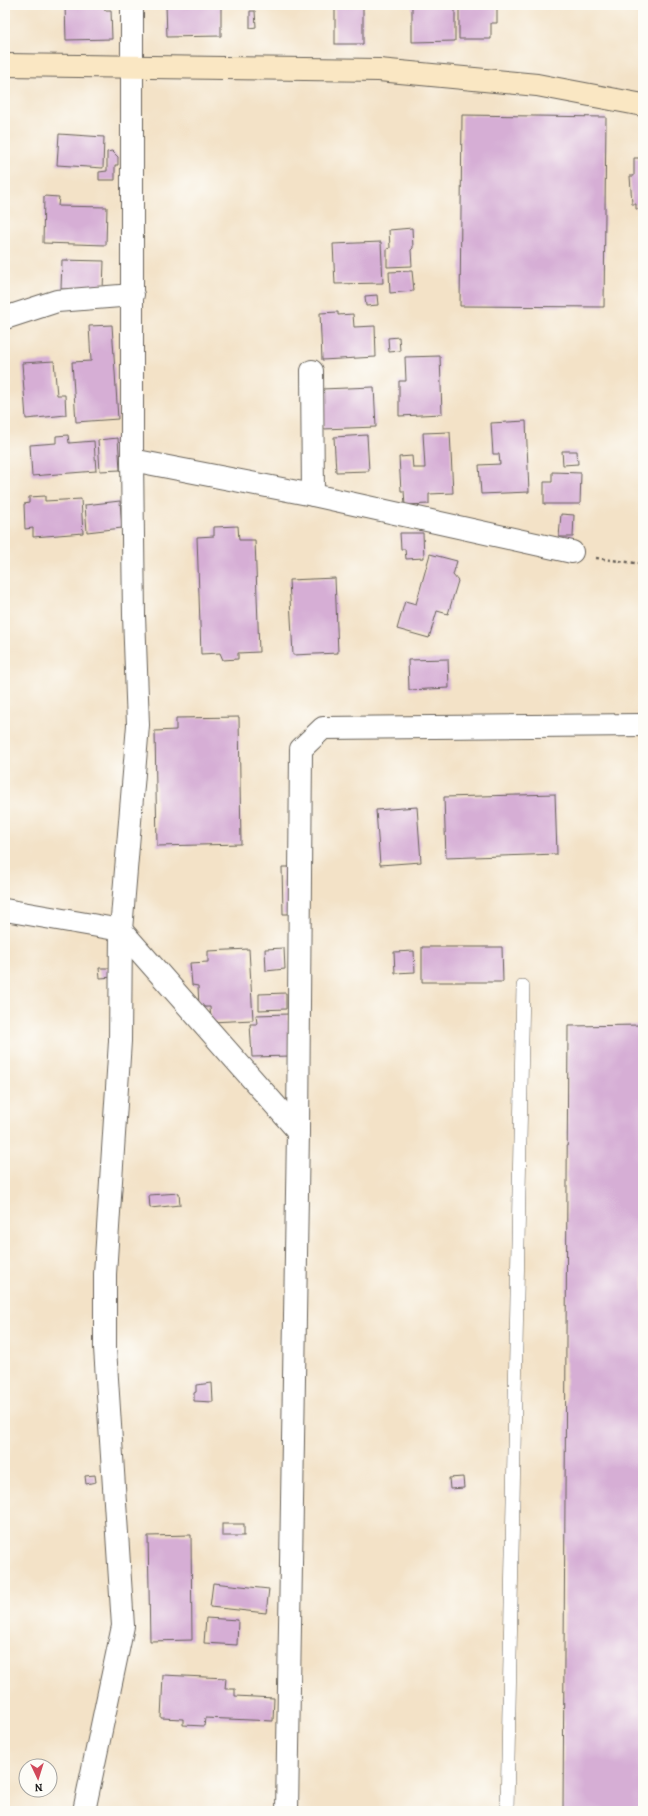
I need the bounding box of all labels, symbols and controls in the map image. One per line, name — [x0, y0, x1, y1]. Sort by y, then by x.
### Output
north arrow — [18, 1758, 58, 1798]
text: N — [34, 1780, 43, 1795]

